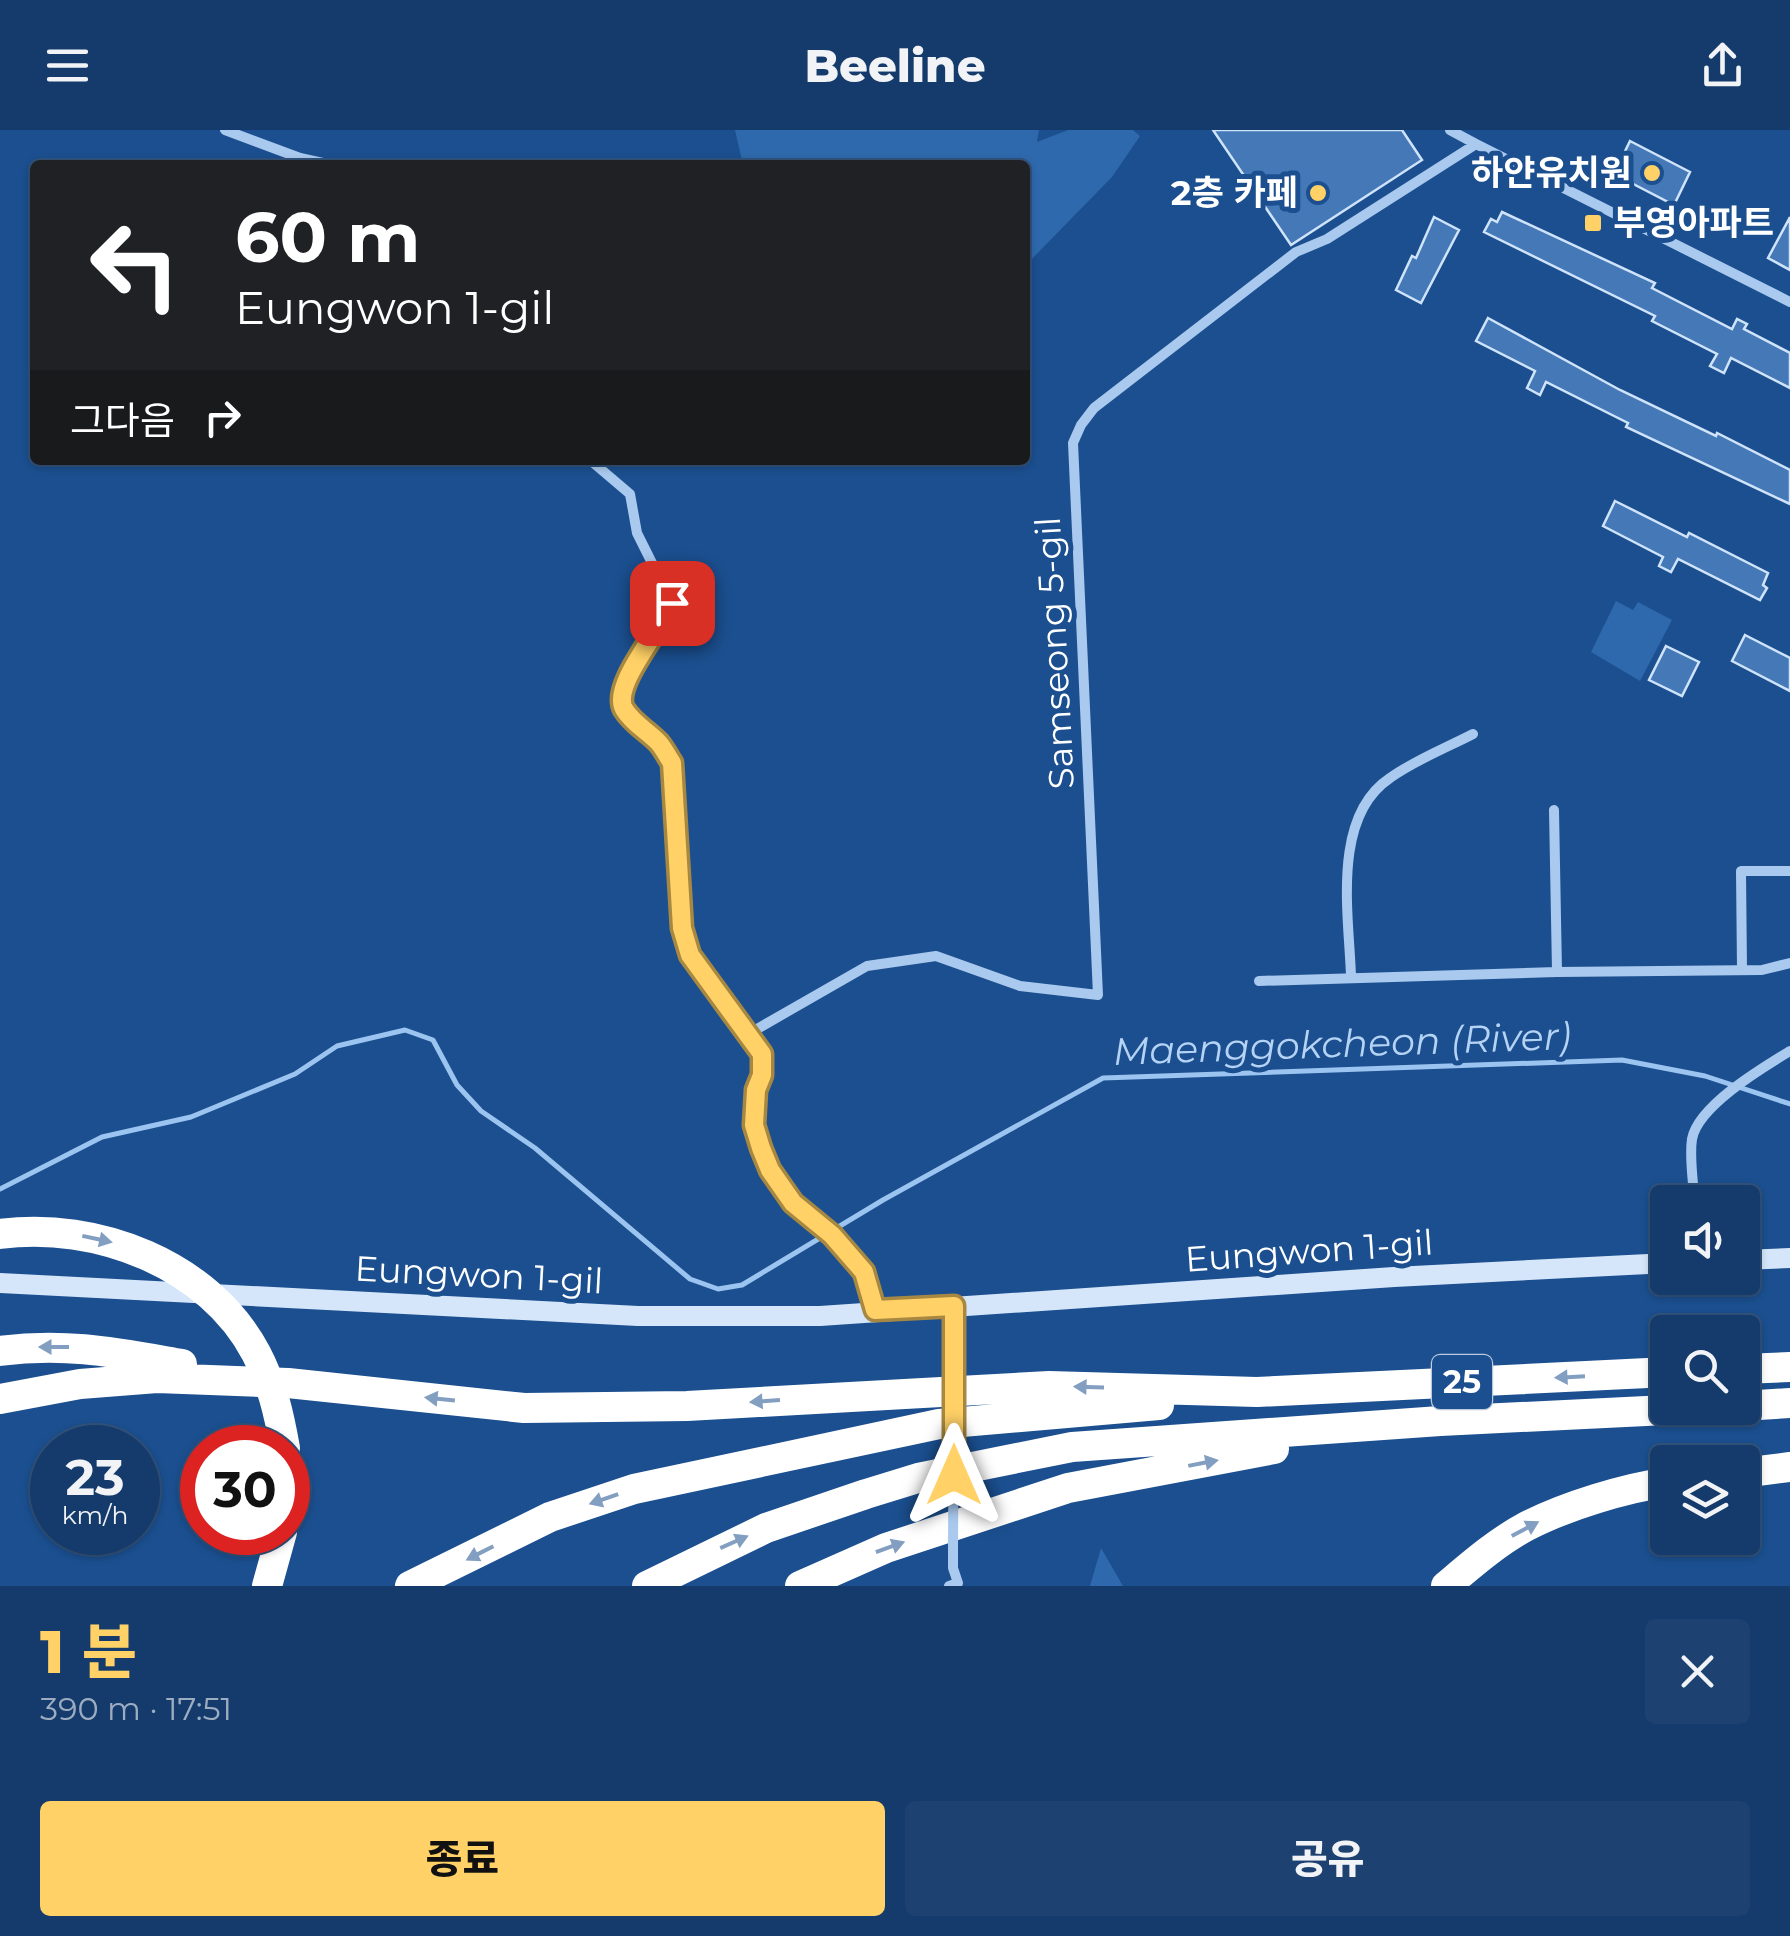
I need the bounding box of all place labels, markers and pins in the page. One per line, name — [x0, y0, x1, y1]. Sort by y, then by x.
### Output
place label: 하얀유치원 — [1471, 151, 1632, 194]
marker: 하얀유치원 — [1641, 162, 1663, 184]
place label: 2층 카페 — [1171, 171, 1298, 214]
marker: 2층 카페 — [1307, 182, 1329, 204]
place label: 부영아파트 — [1613, 201, 1774, 244]
marker: 부영아파트 — [1582, 212, 1604, 234]
pin — [630, 561, 715, 646]

